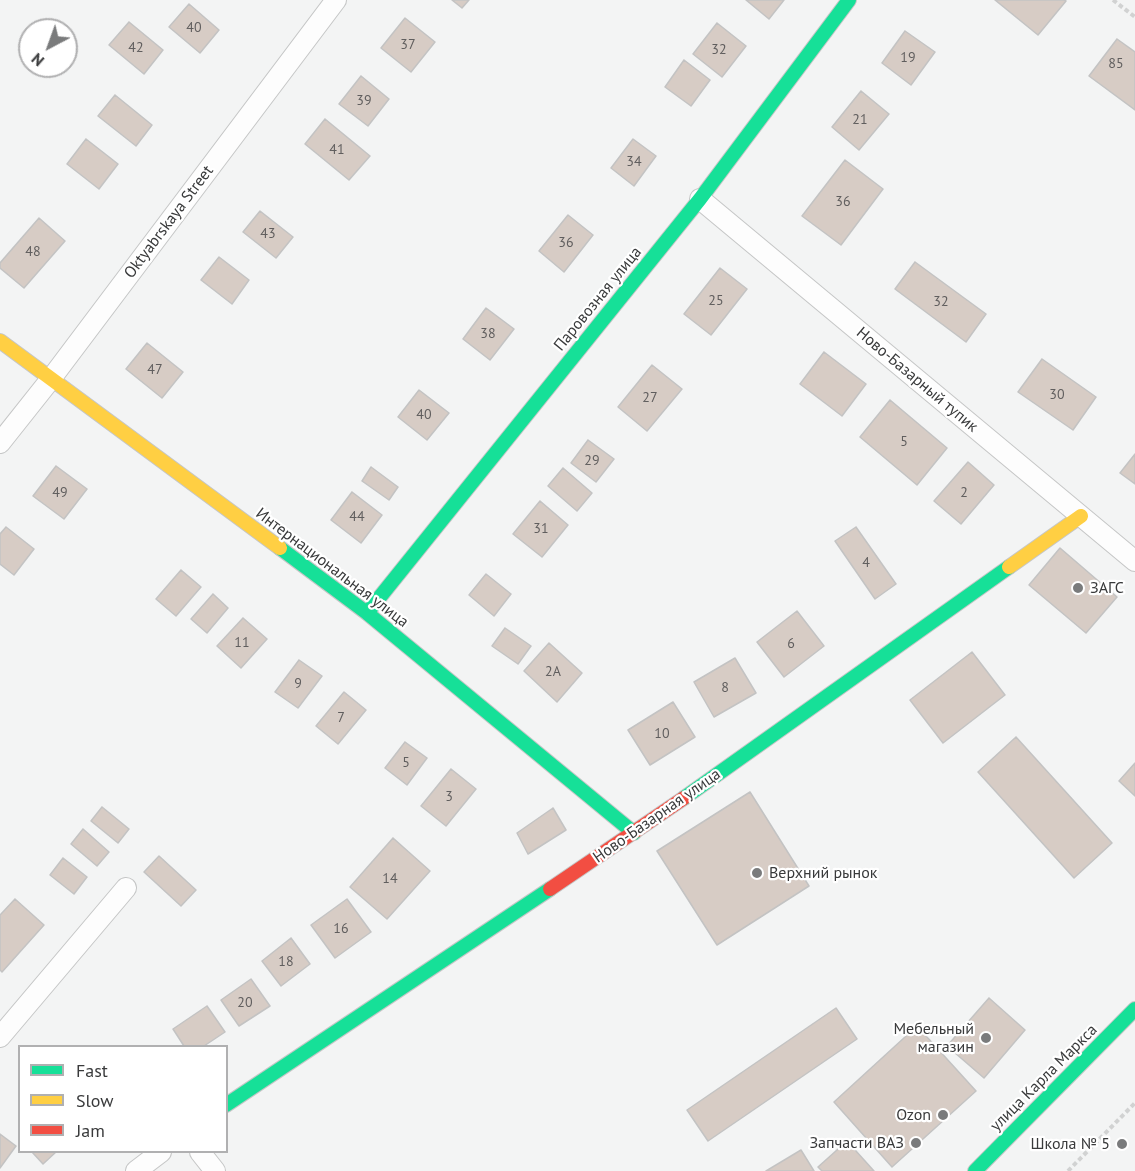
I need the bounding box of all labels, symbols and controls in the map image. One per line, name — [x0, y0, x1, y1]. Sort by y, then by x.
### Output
north arrow — [18, 18, 78, 78]
house number: 40 — [186, 20, 202, 36]
house number: 37 — [400, 37, 416, 53]
house number: 42 — [128, 40, 144, 56]
house number: 32 — [711, 42, 727, 58]
text: N — [27, 49, 48, 71]
house number: 19 — [900, 50, 916, 66]
house number: 85 — [1108, 56, 1124, 72]
house number: 39 — [356, 93, 372, 109]
house number: 21 — [852, 112, 868, 128]
house number: 41 — [329, 142, 345, 158]
house number: 34 — [626, 154, 642, 170]
street label: Oktyabrskaya Street — [120, 162, 218, 282]
house number: 36 — [835, 194, 851, 210]
house number: 43 — [260, 226, 276, 242]
house number: 36 — [558, 235, 574, 251]
street label: Паровозная улица — [550, 243, 646, 355]
house number: 48 — [25, 244, 41, 260]
house number: 25 — [708, 293, 724, 309]
house number: 32 — [933, 294, 949, 310]
street label: Ново-Базарный тупик — [852, 323, 982, 437]
house number: 38 — [480, 326, 496, 342]
house number: 47 — [147, 362, 163, 378]
house number: 30 — [1049, 387, 1065, 403]
house number: 27 — [642, 390, 658, 406]
house number: 40 — [416, 407, 432, 423]
house number: 5 — [900, 434, 908, 450]
house number: 29 — [584, 453, 600, 469]
house number: 49 — [52, 485, 68, 501]
house number: 2 — [960, 485, 968, 501]
street label: Интернациональная улица — [252, 504, 412, 632]
house number: 44 — [349, 509, 365, 525]
house number: 31 — [533, 521, 549, 537]
house number: 4 — [862, 555, 870, 571]
place label: ЗАГС — [1090, 578, 1124, 598]
marker: ЗАГС — [1071, 581, 1085, 595]
house number: 11 — [234, 635, 250, 651]
house number: 6 — [787, 636, 795, 652]
house number: 2А — [545, 664, 561, 680]
house number: 9 — [294, 676, 302, 692]
house number: 8 — [721, 680, 729, 696]
house number: 7 — [337, 710, 345, 726]
house number: 10 — [654, 726, 670, 742]
house number: 5 — [402, 755, 410, 771]
street label: Ново-Базарная улица — [590, 765, 724, 867]
house number: 3 — [445, 789, 453, 805]
place label: Верхний рынок — [769, 863, 877, 883]
marker: Верхний рынок — [750, 866, 764, 880]
house number: 14 — [382, 871, 398, 887]
house number: 16 — [333, 921, 349, 937]
house number: 18 — [278, 954, 294, 970]
house number: 20 — [237, 995, 253, 1011]
place label: Мебельный магазин — [893, 1019, 974, 1057]
street label: улица Карла Маркса — [987, 1021, 1101, 1135]
marker: Мебельный магазин — [979, 1031, 993, 1045]
legend — [18, 1045, 228, 1153]
text: Fast — [76, 1059, 108, 1082]
text: Slow — [76, 1089, 114, 1112]
place label: Ozon — [896, 1105, 931, 1125]
marker: Ozon — [936, 1108, 950, 1122]
text: Jam — [76, 1119, 105, 1142]
place label: Запчасти ВАЗ — [809, 1133, 904, 1153]
place label: Школа № 5 — [1030, 1134, 1110, 1154]
marker: Запчасти ВАЗ — [909, 1136, 923, 1150]
marker: Школа № 5 — [1115, 1137, 1129, 1151]

